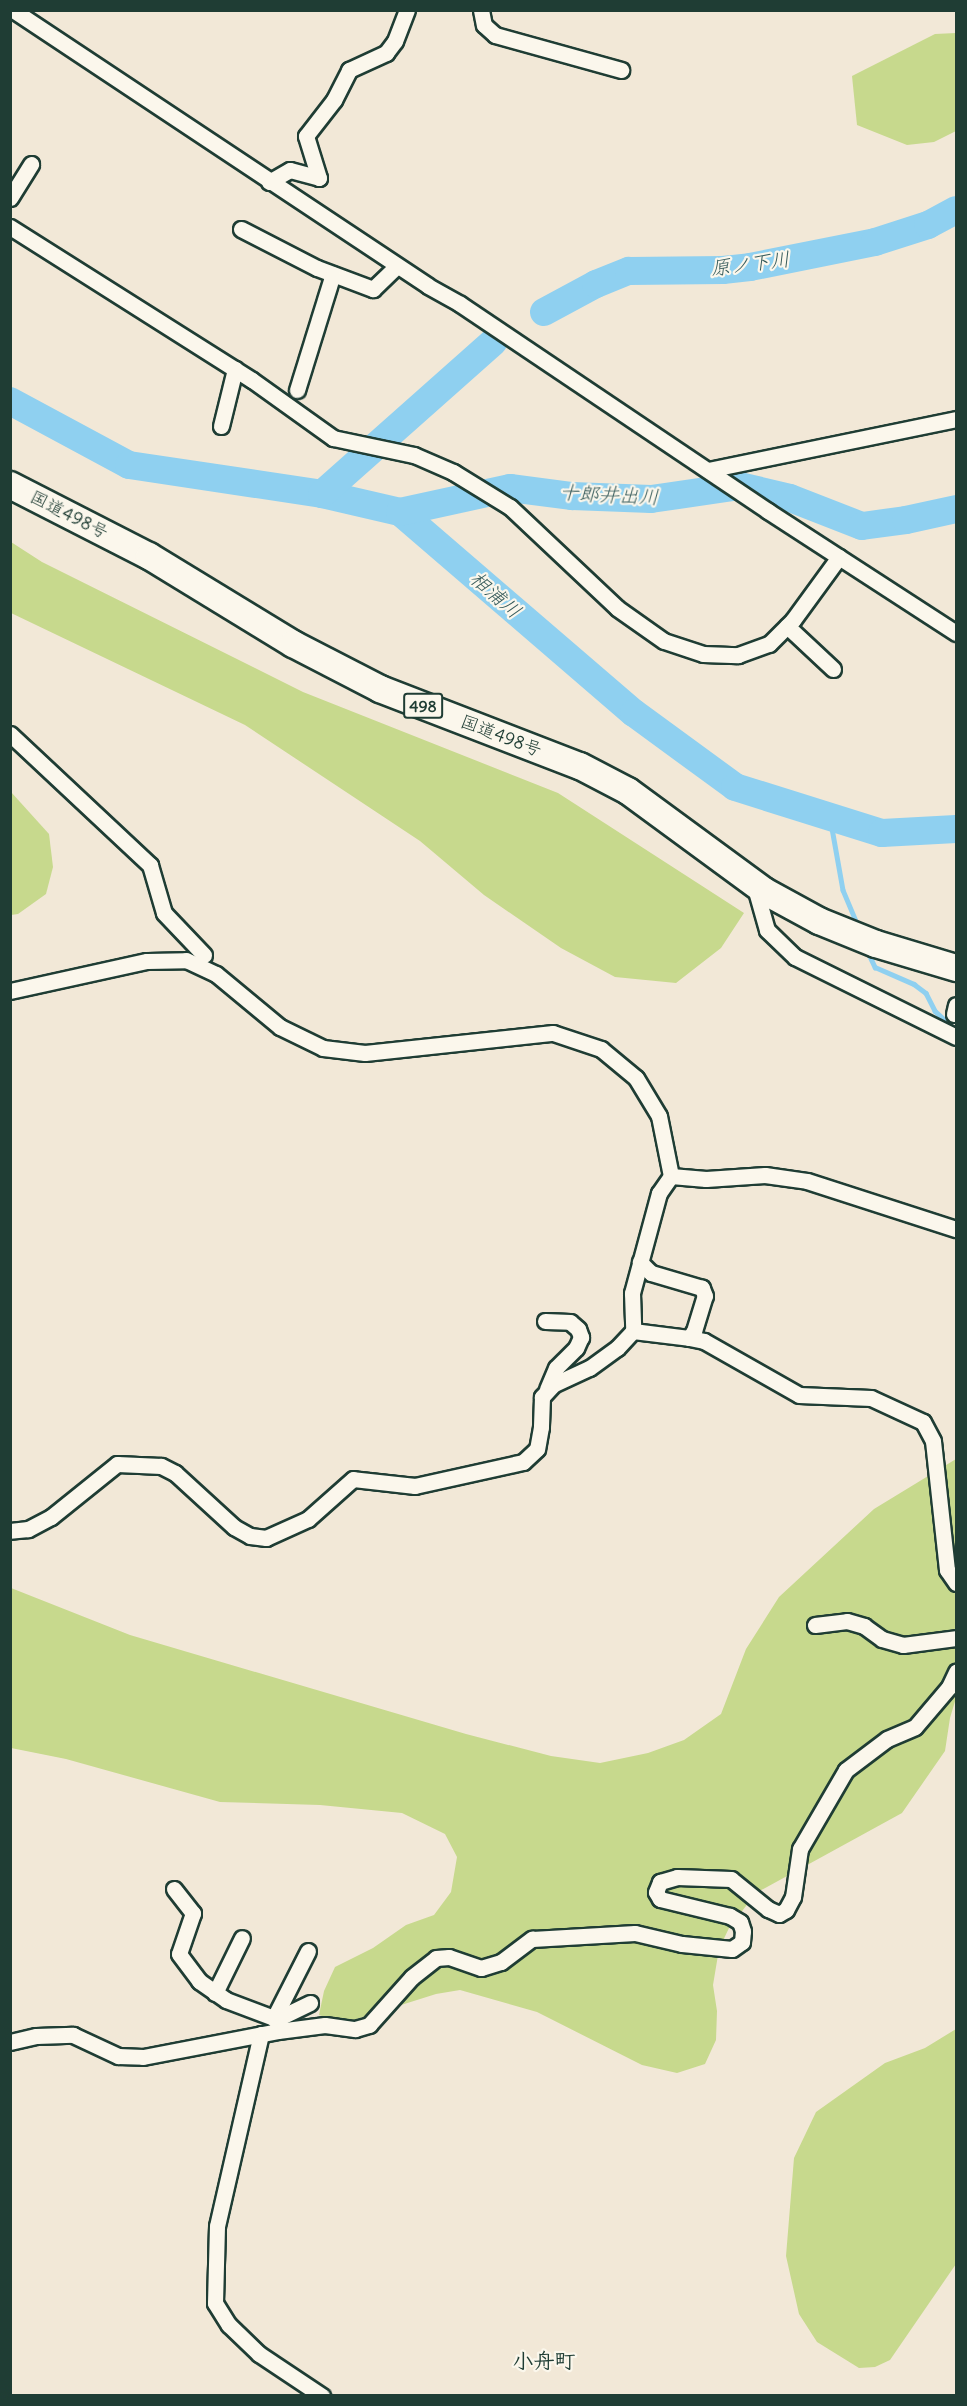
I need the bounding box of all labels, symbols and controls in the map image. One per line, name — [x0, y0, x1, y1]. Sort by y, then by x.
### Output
water label: 原ノ下川 — [709, 246, 791, 280]
water label: 十郎井出川 — [558, 479, 660, 509]
street label: 国道498号 — [26, 486, 112, 544]
water label: 相浦川 — [465, 565, 527, 623]
road number: 498 — [402, 693, 444, 719]
street label: 国道498号 — [457, 711, 545, 761]
district label: 小舟町 — [513, 2348, 575, 2374]

